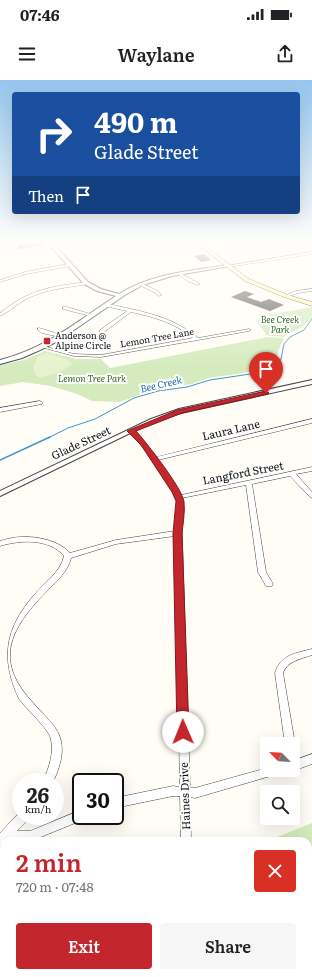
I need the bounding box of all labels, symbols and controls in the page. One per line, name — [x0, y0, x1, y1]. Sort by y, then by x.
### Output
text: 07:46 — [20, 3, 60, 26]
text: Waylane — [117, 41, 195, 68]
icon: menu — [16, 43, 38, 65]
icon: share — [274, 43, 296, 65]
text: 490 m — [94, 100, 178, 142]
icon: right — [28, 108, 80, 160]
text: Glade Street — [94, 138, 198, 165]
text: Then — [28, 184, 64, 207]
icon: arrive — [72, 184, 94, 206]
park label: Bee Creek Park — [261, 312, 299, 336]
street label: Lemon Tree Lane — [119, 324, 195, 350]
place label: Anderson @ Alpine Circle — [55, 328, 111, 352]
marker: Anderson @ Alpine Circle — [42, 336, 52, 346]
pin — [249, 352, 283, 393]
icon: arrive — [255, 358, 277, 380]
park label: Lemon Tree Park — [58, 371, 126, 385]
water label: Bee Creek — [138, 371, 184, 396]
street label: Laura Lane — [200, 415, 261, 443]
street label: Glade Street — [48, 421, 113, 463]
street label: Langford Street — [201, 456, 285, 488]
position arrow — [162, 711, 204, 753]
north arrow — [260, 737, 300, 777]
map controls — [260, 737, 300, 825]
street label: Haines Drive — [175, 762, 193, 830]
speed limit sign: 30 — [72, 773, 124, 825]
text: 26 — [27, 779, 49, 809]
button: search — [260, 785, 300, 825]
text: km/h — [25, 801, 51, 816]
text: 2 min — [16, 844, 82, 879]
button: close — [254, 850, 296, 892]
text: 720 m · 07:48 — [16, 877, 94, 896]
button: Exit — [16, 923, 152, 969]
button: Share — [160, 923, 296, 969]

